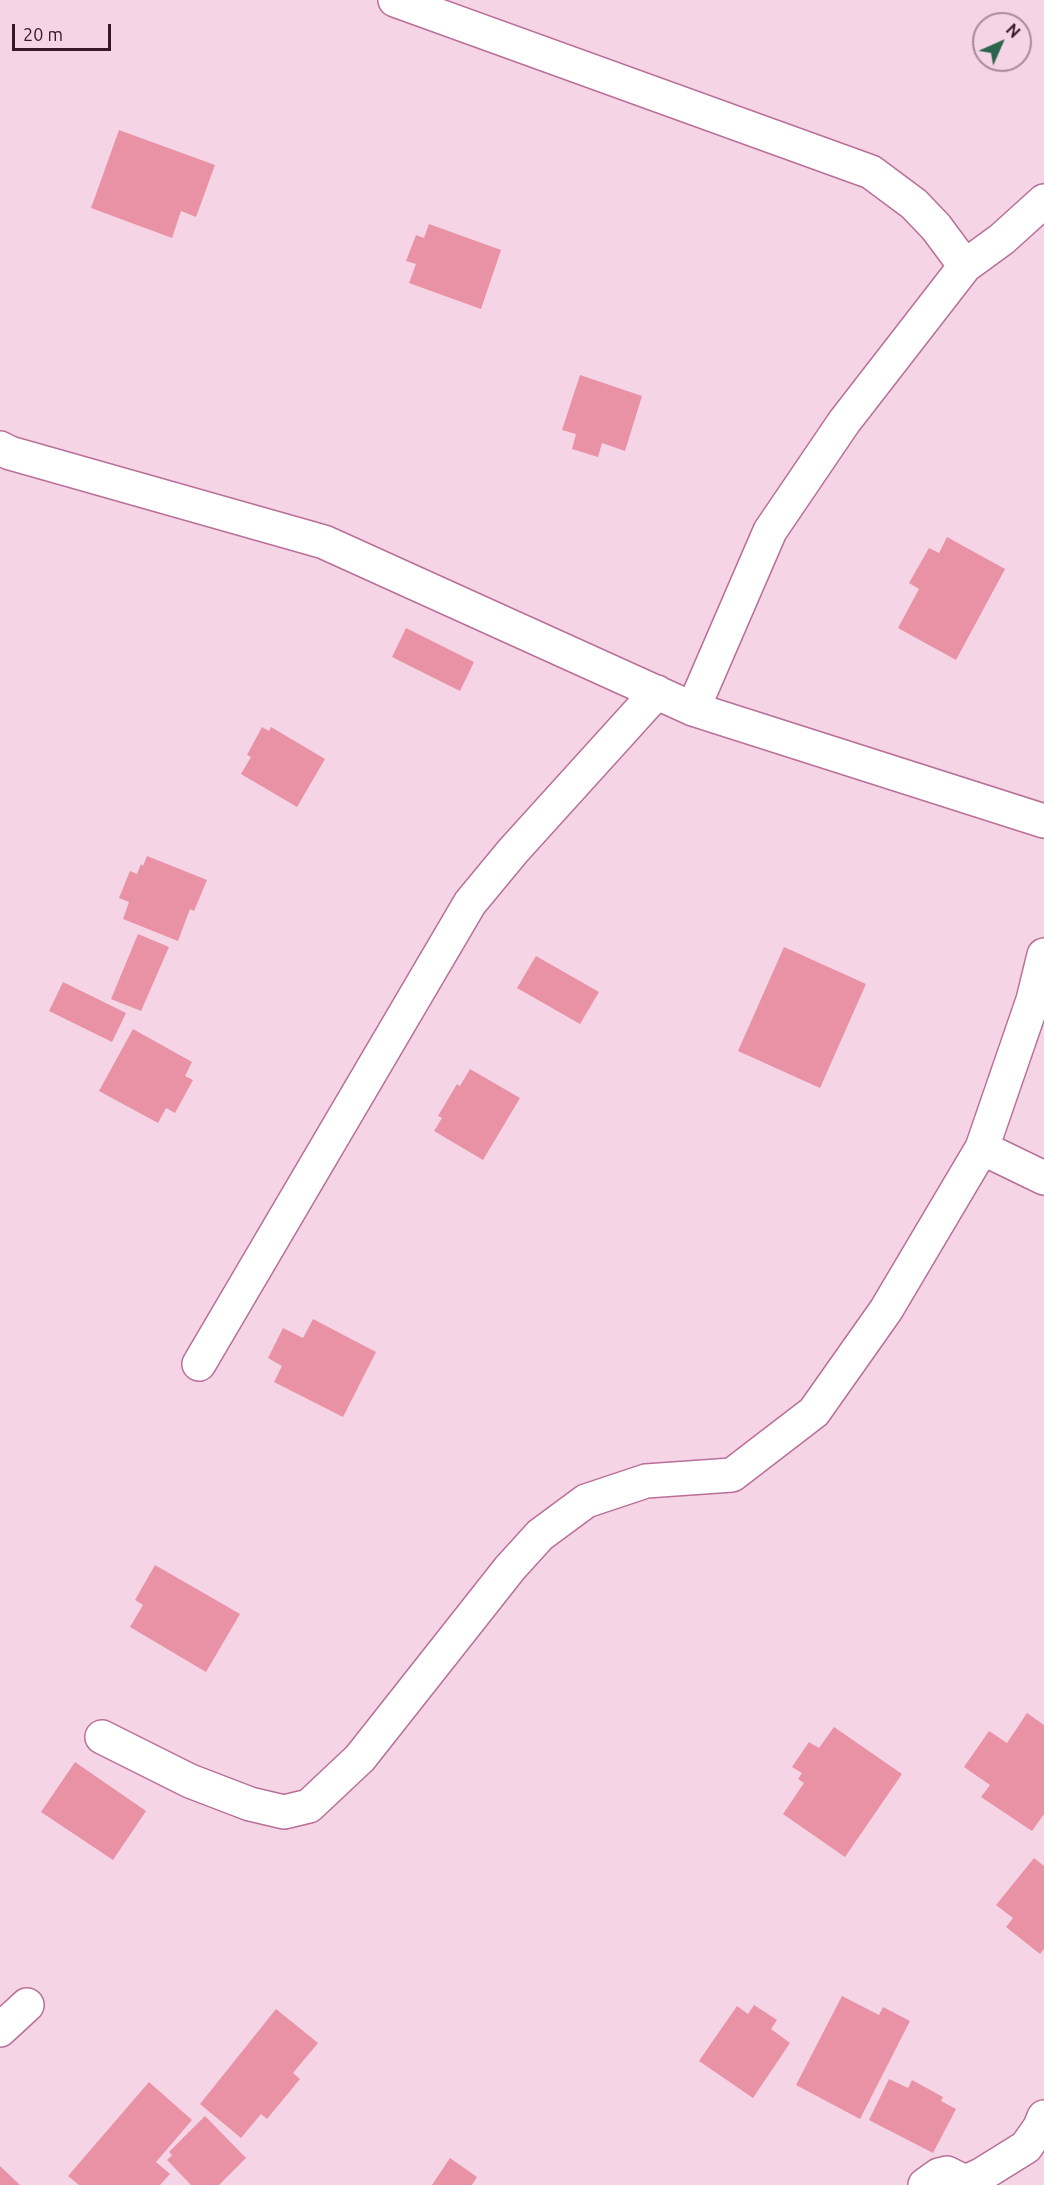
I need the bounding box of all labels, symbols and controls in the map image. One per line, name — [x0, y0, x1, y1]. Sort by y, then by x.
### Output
scale bar — [15, 12, 114, 50]
north arrow — [972, 12, 1032, 72]
text: N — [1003, 20, 1024, 41]
text: 20 m — [23, 24, 63, 44]

